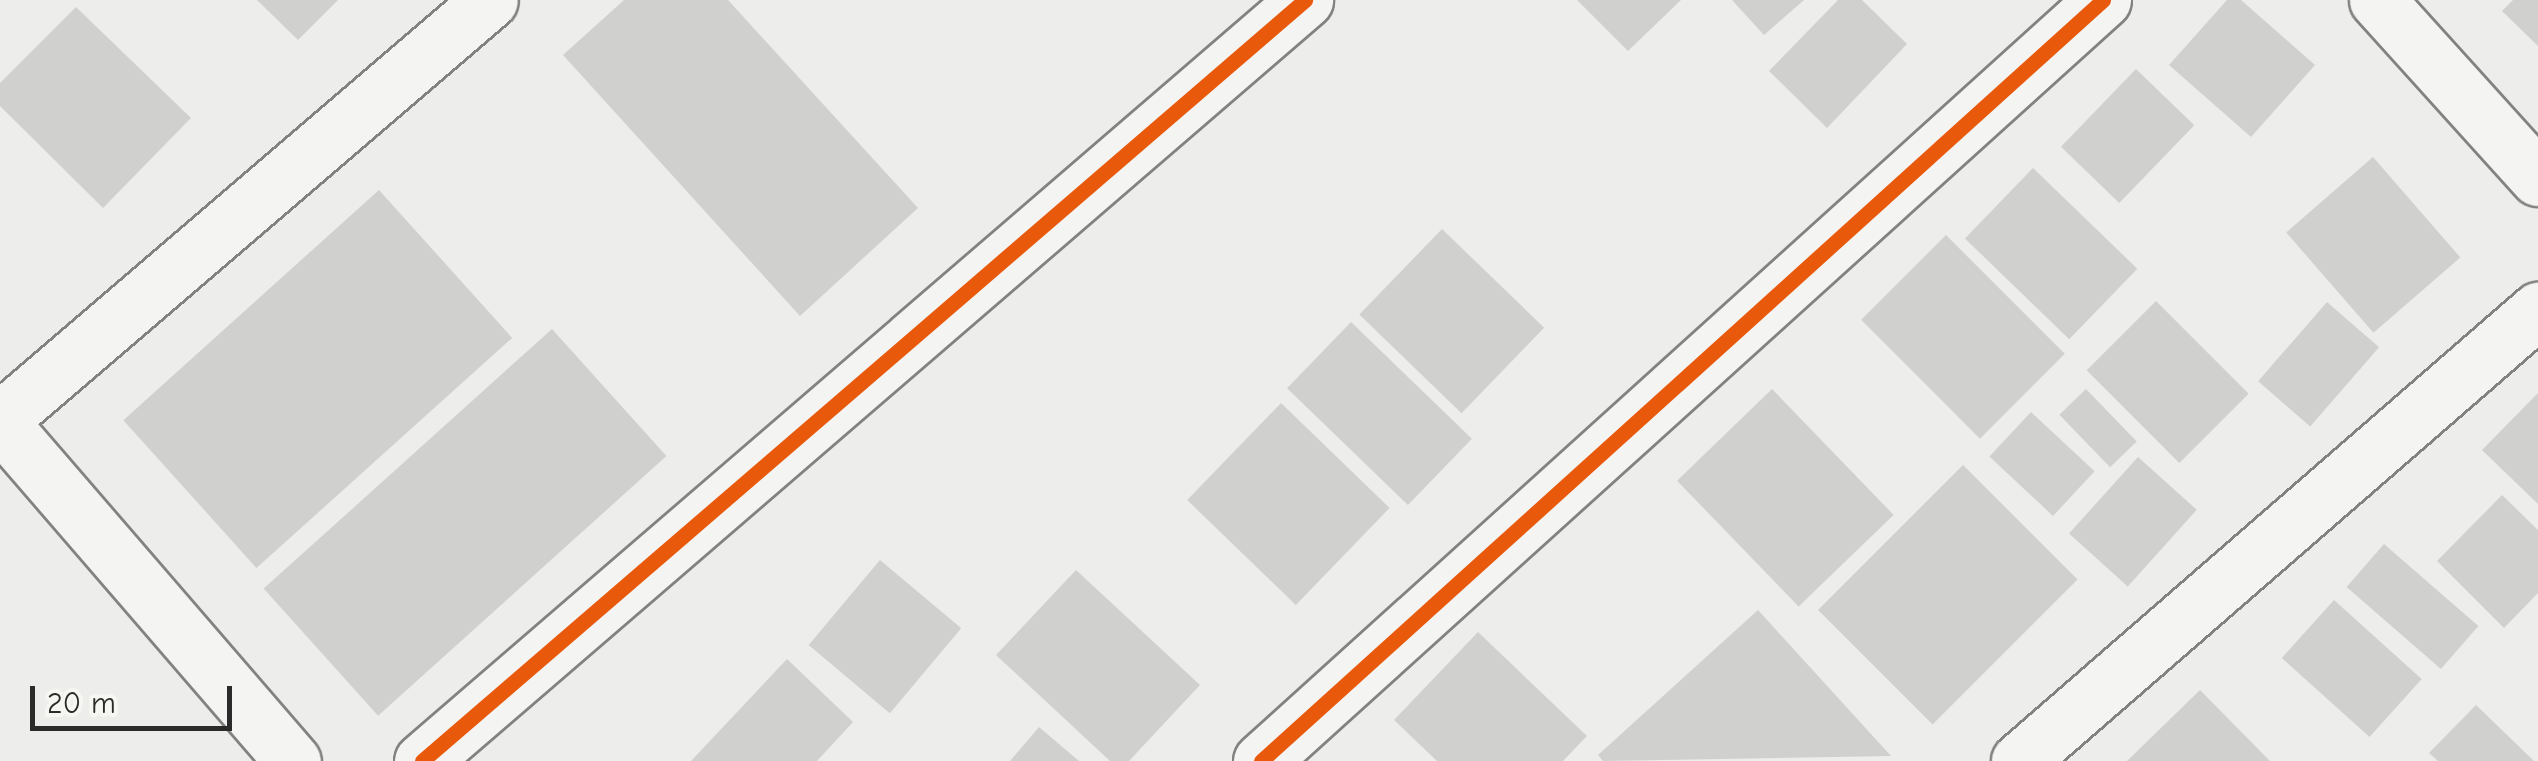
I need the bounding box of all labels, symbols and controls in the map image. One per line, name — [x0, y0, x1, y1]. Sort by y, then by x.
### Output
scale bar — [35, 666, 238, 728]
text: 20 m — [47, 686, 116, 721]

